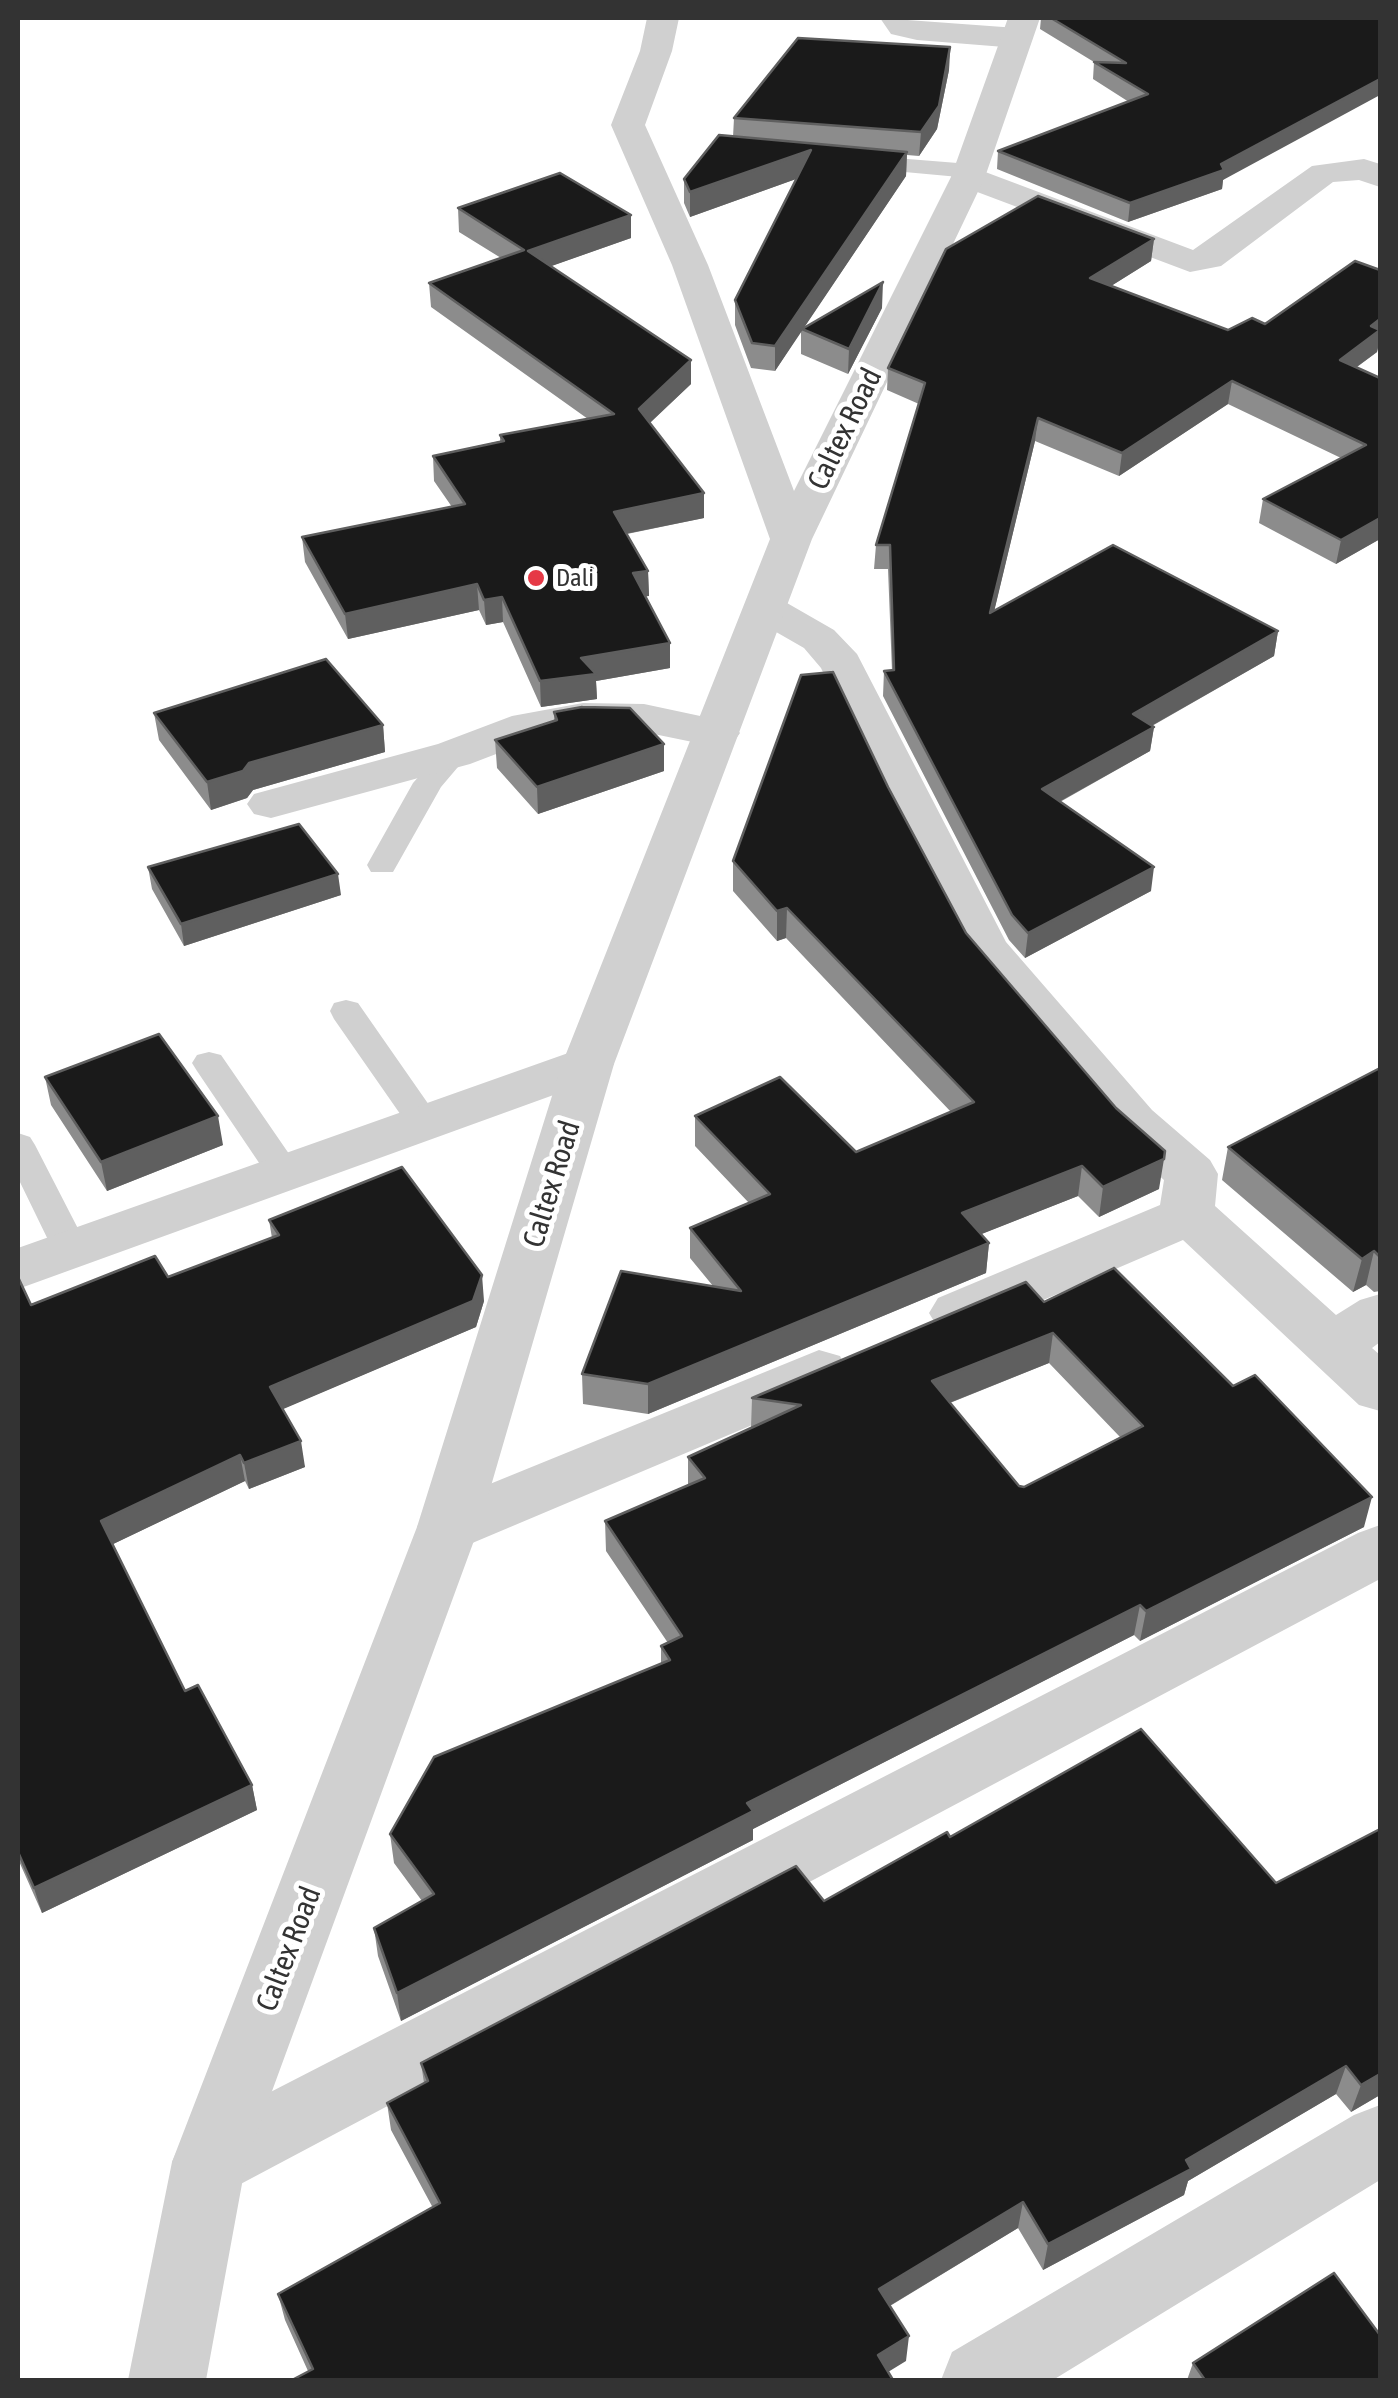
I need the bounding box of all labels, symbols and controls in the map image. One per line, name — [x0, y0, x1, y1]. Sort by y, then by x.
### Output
street label: Caltex Road — [800, 362, 890, 496]
place label: Dali — [556, 563, 594, 593]
marker: Dali — [525, 567, 547, 589]
street label: Caltex Road — [516, 1116, 588, 1252]
street label: Caltex Road — [249, 1882, 329, 2016]

